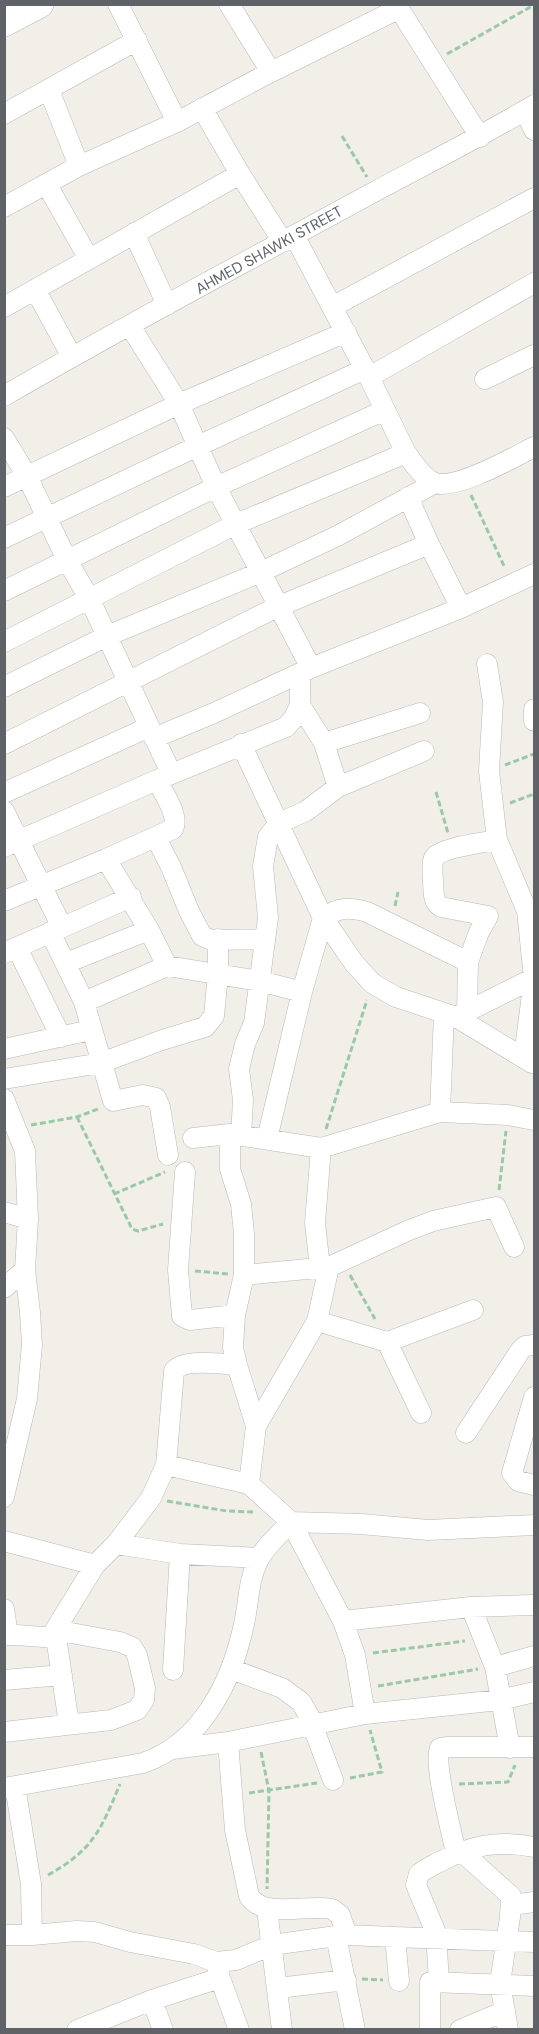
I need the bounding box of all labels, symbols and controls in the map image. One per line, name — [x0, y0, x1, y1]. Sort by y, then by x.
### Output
street label: AHMED SHAWKI STREET — [192, 201, 346, 299]

